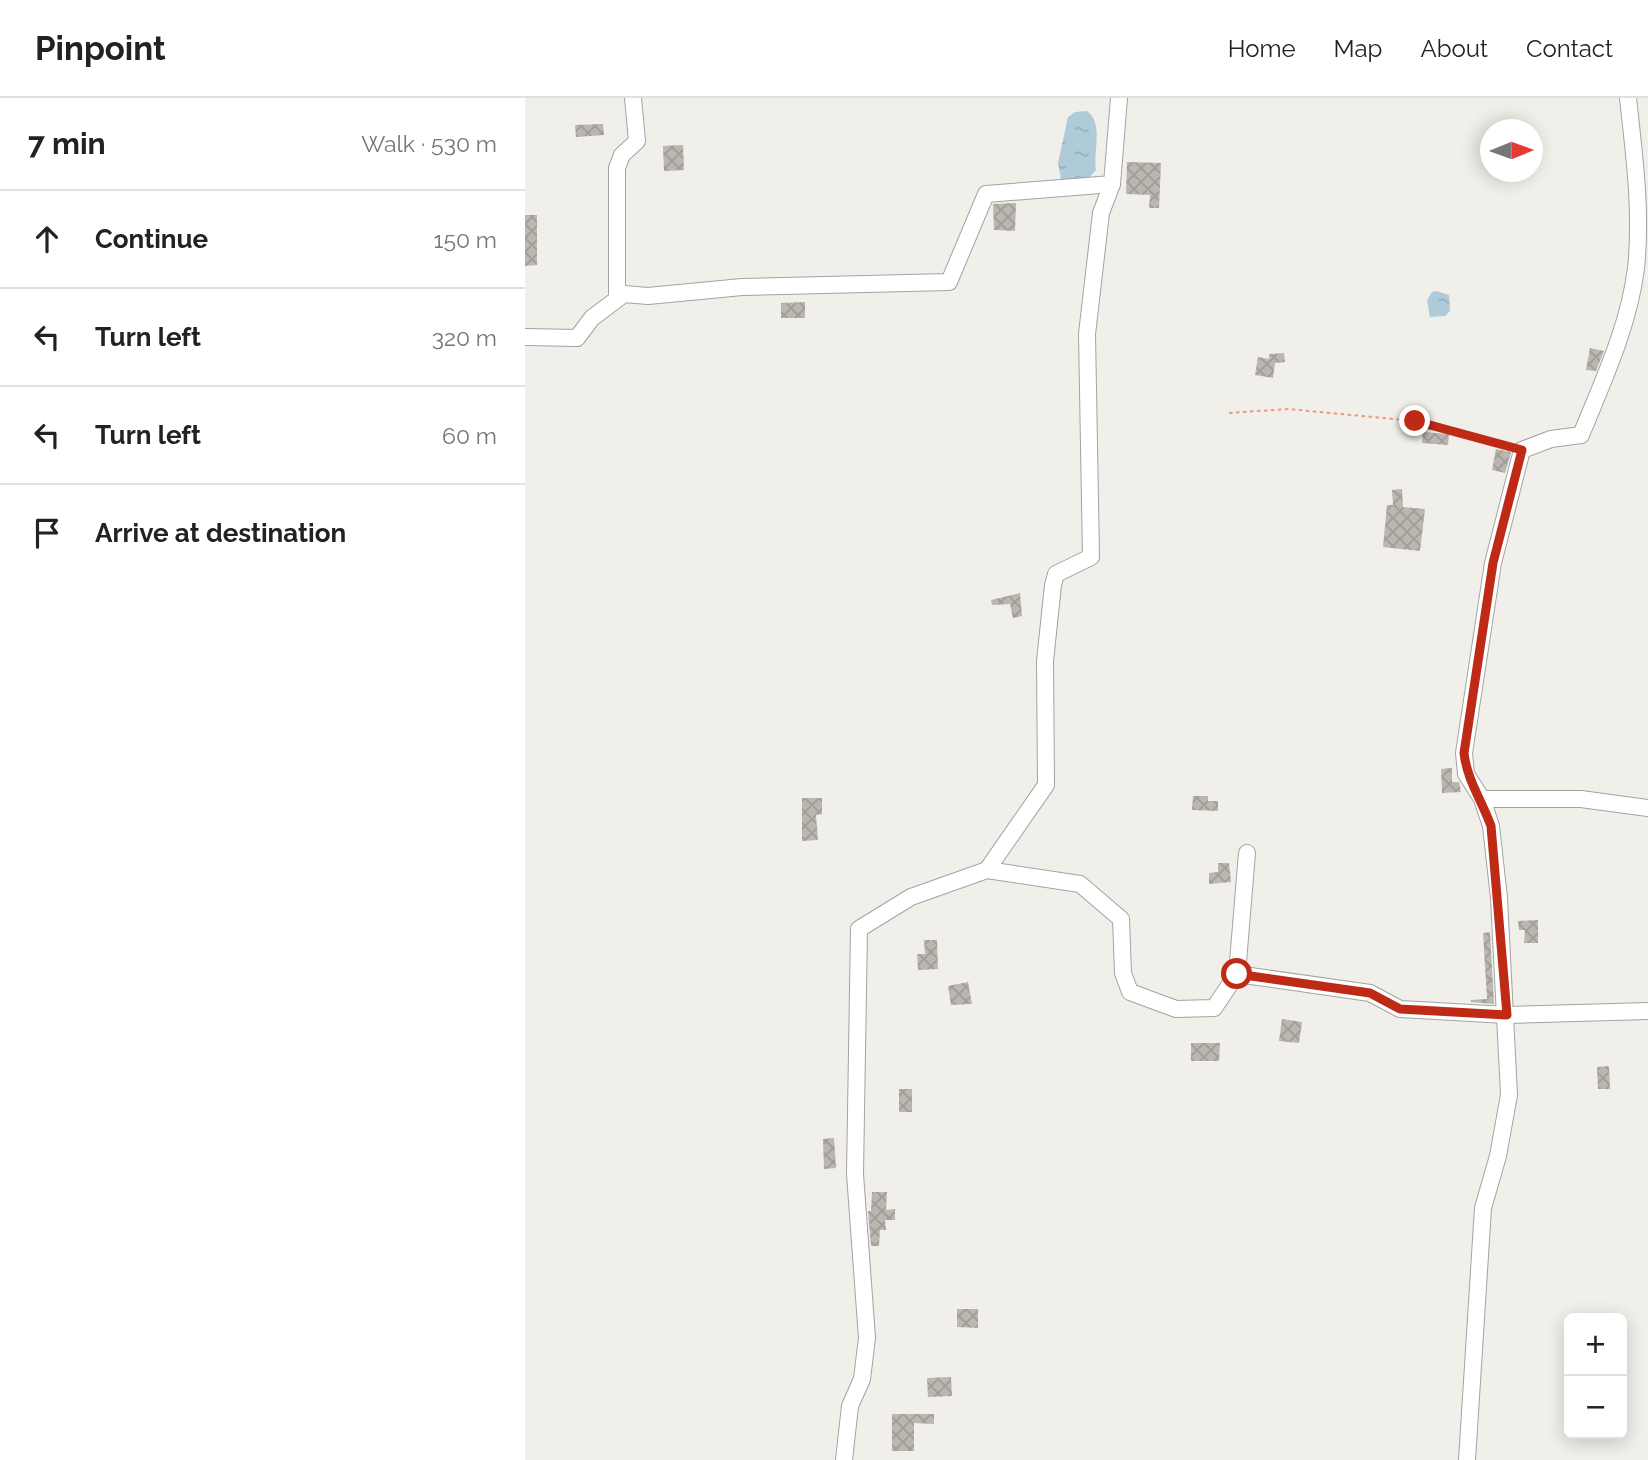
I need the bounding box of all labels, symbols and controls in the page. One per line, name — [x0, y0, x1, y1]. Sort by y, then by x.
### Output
text: Pinpoint — [35, 29, 166, 68]
text: Home — [1228, 34, 1296, 63]
text: Map — [1334, 34, 1382, 63]
text: About — [1420, 34, 1488, 63]
text: Contact — [1526, 34, 1613, 63]
north arrow — [1480, 119, 1543, 182]
text: 7 min — [28, 126, 106, 161]
text: Walk · 530 m — [361, 130, 497, 157]
icon: ahead — [28, 220, 66, 258]
text: Continue — [95, 224, 208, 254]
text: 150 m — [434, 226, 497, 253]
icon: left — [28, 318, 66, 356]
text: Turn left — [95, 322, 201, 352]
text: 320 m — [432, 324, 497, 351]
route end — [1399, 405, 1430, 436]
icon: left — [28, 416, 66, 454]
text: Turn left — [95, 420, 201, 450]
text: 60 m — [442, 422, 497, 449]
icon: arrive — [28, 514, 66, 552]
text: Arrive at destination — [95, 518, 346, 548]
route start — [1221, 958, 1252, 989]
map controls — [1564, 1313, 1627, 1439]
button: + — [1564, 1313, 1627, 1376]
button: − — [1564, 1376, 1627, 1439]

